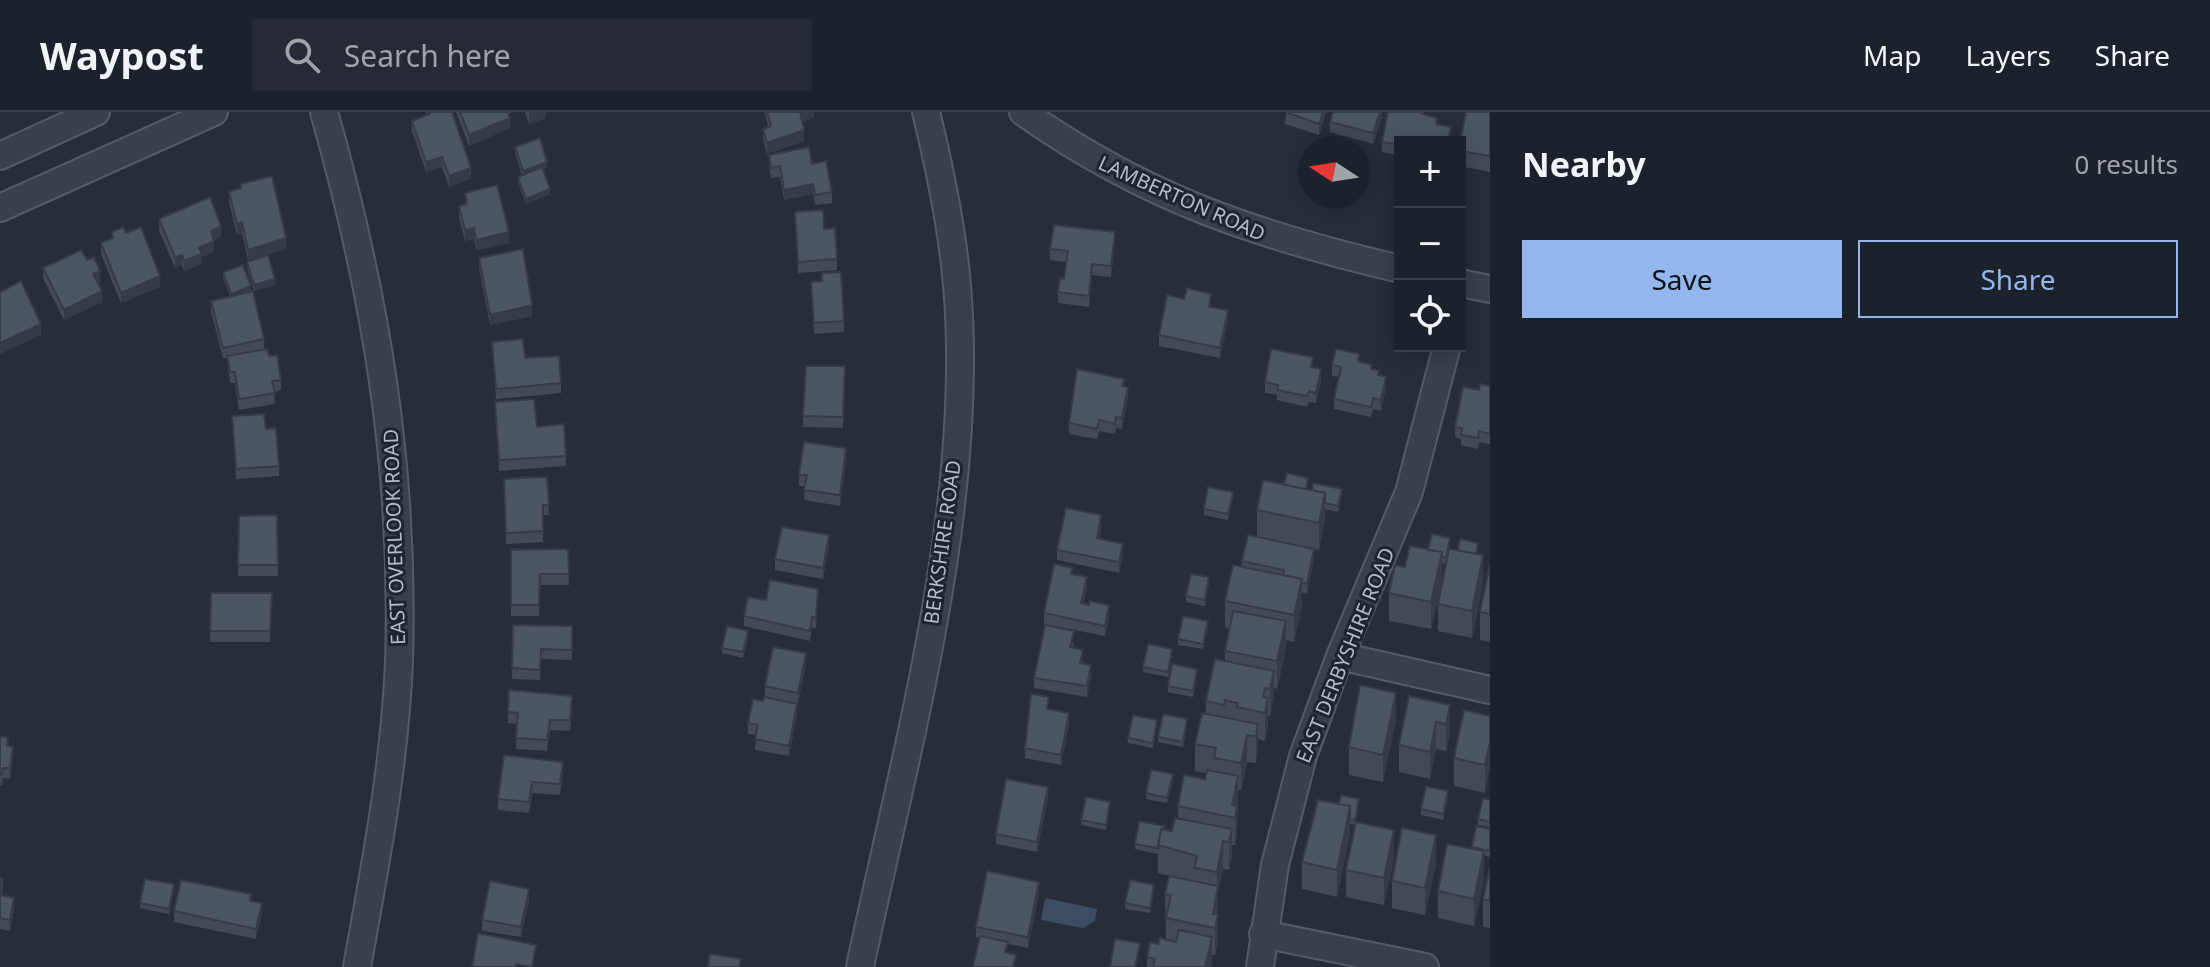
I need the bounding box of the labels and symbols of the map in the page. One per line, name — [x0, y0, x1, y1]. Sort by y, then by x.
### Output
north arrow — [1298, 136, 1370, 208]
street label: LAMBERTON ROAD — [1094, 149, 1270, 247]
street label: EAST OVERLOOK ROAD — [377, 429, 411, 645]
street label: BERKSHIRE ROAD — [917, 458, 967, 626]
street label: EAST DERBYSHIRE ROAD — [1289, 543, 1401, 767]

